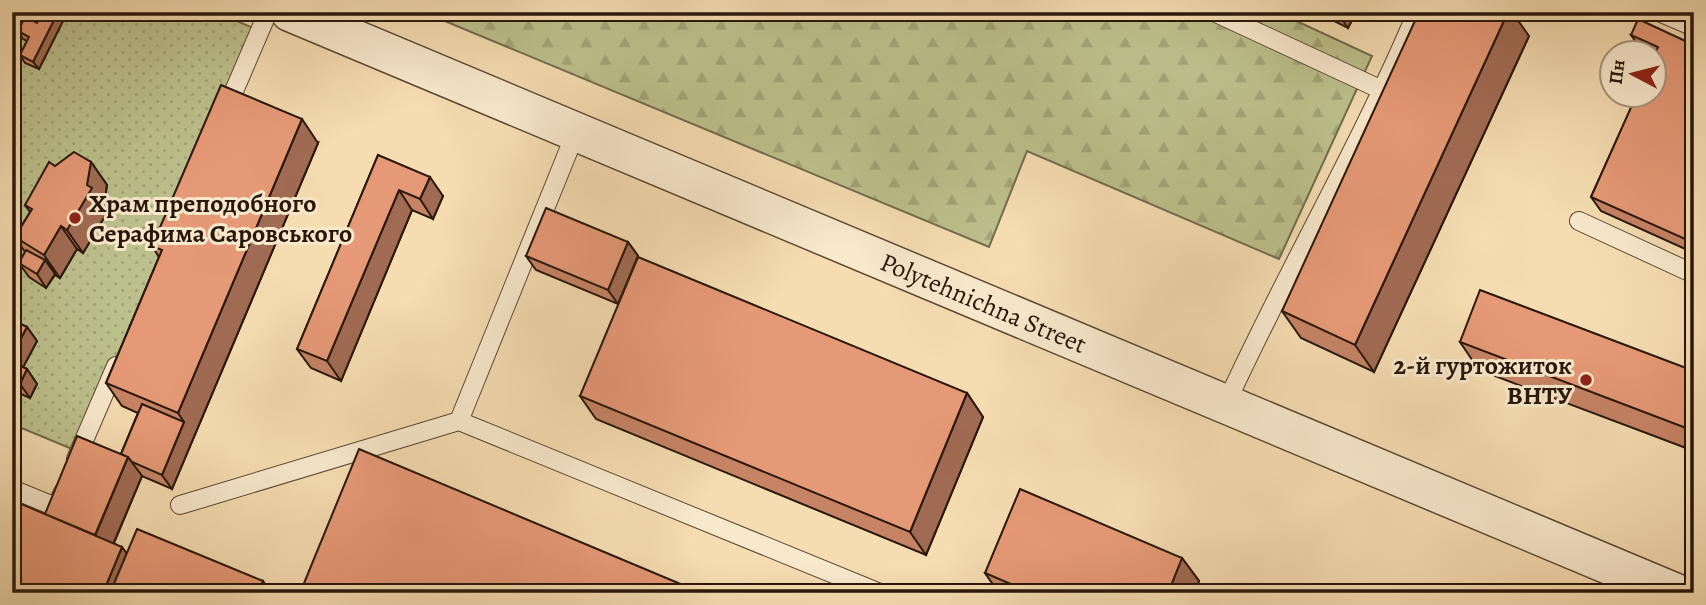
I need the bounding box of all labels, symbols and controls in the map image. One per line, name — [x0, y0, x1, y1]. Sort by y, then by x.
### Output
north arrow — [1598, 38, 1668, 108]
text: Пн — [1603, 58, 1632, 86]
place label: Храм преподобного Серафима Саровського — [89, 186, 352, 251]
marker: Храм преподобного Серафима Саровського — [67, 210, 83, 226]
street label: Polytehnichna Street — [875, 244, 1092, 362]
place label: 2-й гуртожиток ВНТУ — [1393, 348, 1573, 413]
marker: 2-й гуртожиток ВНТУ — [1578, 372, 1594, 388]

